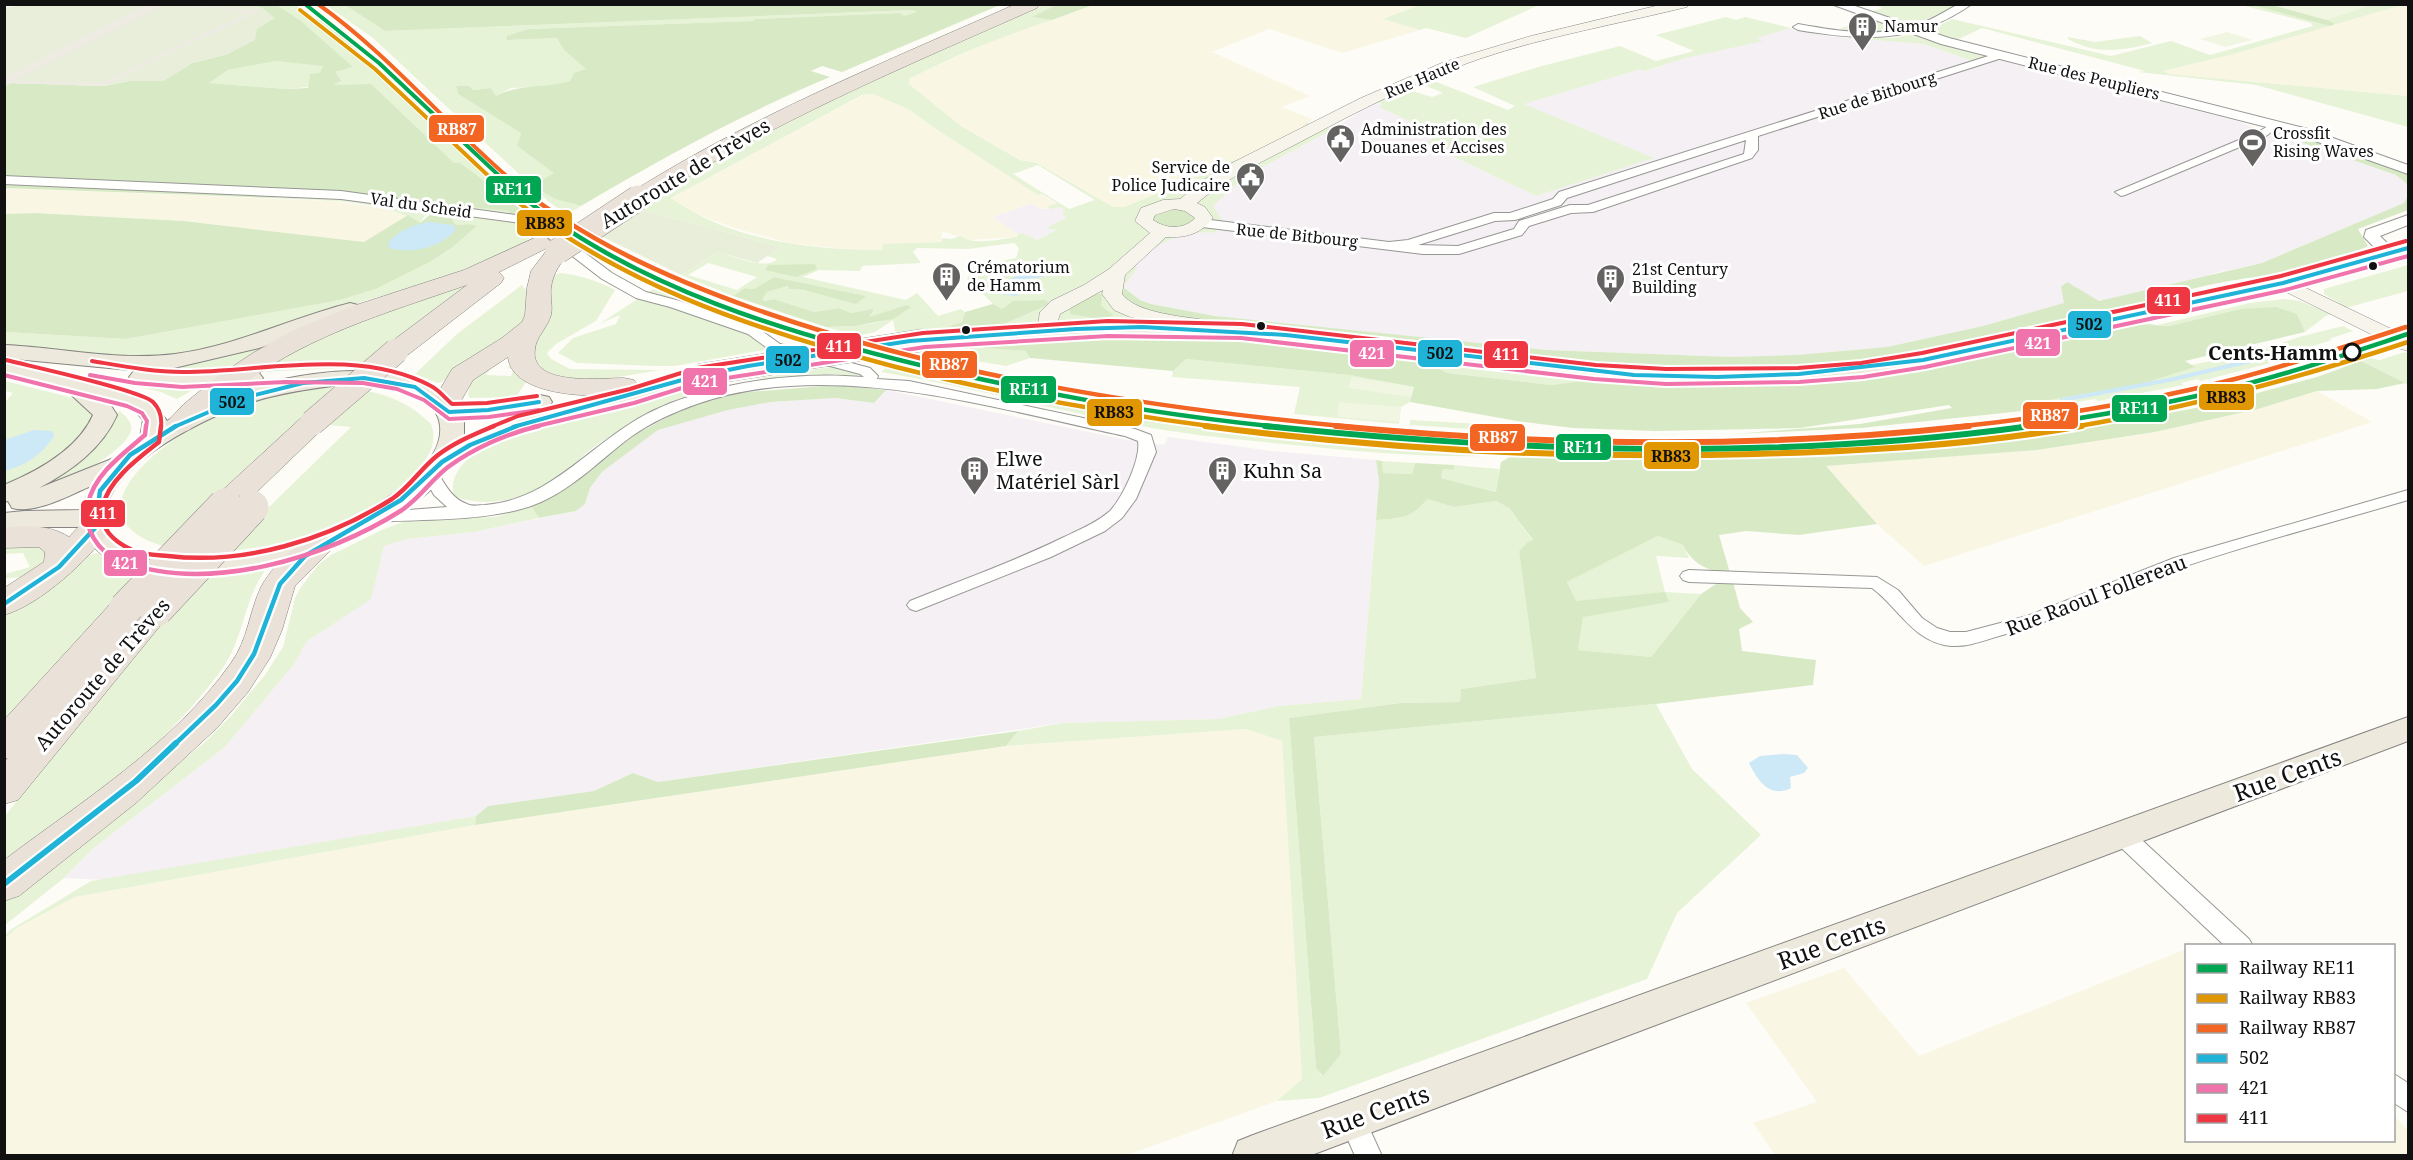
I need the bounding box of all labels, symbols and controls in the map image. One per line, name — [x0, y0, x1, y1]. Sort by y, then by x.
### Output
building icon: Namur — [1847, 10, 1879, 52]
place label: Namur — [1884, 15, 1938, 37]
street label: Rue des Peupliers — [2026, 51, 2162, 105]
street label: Rue Haute — [1381, 52, 1463, 104]
street label: Rue de Bitbourg — [1815, 65, 1939, 124]
street label: Autoroute de Trèves — [595, 112, 775, 234]
line badge: RB87 — [428, 114, 485, 143]
text: RB87 — [437, 118, 477, 140]
place label: Administration des Douanes et Accises — [1361, 118, 1507, 158]
public building icon: Administration des Douanes et Accises — [1324, 122, 1356, 164]
place label: Crossfit Rising Waves — [2273, 122, 2374, 162]
sports icon: Crossfit Rising Waves — [2236, 126, 2268, 168]
place label: Service de Police Judicaire — [1112, 156, 1230, 196]
public building icon: Service de Police Judicaire — [1235, 160, 1267, 202]
line badge: RE11 — [485, 175, 542, 204]
text: RE11 — [493, 178, 533, 200]
street label: Val du Scheid — [369, 187, 473, 223]
line badge: RB83 — [516, 209, 573, 237]
text: RB83 — [525, 212, 565, 234]
street label: Rue de Bitbourg — [1235, 218, 1359, 252]
place label: Crématorium de Hamm — [967, 256, 1070, 296]
place label: 21st Century Building — [1632, 258, 1729, 298]
building icon: Crématorium de Hamm — [930, 260, 962, 302]
unlabelled marker — [2367, 260, 2379, 272]
building icon: 21st Century Building — [1595, 262, 1627, 304]
line badge: 411 — [2146, 286, 2191, 315]
text: 411 — [2154, 289, 2182, 311]
line badge: 502 — [2067, 310, 2112, 339]
text: 502 — [2075, 313, 2103, 335]
unlabelled marker — [1255, 320, 1267, 332]
unlabelled marker — [960, 324, 972, 336]
line badge: 421 — [2015, 328, 2061, 357]
line badge: 411 — [816, 332, 862, 360]
text: 421 — [2024, 332, 2052, 354]
text: 411 — [825, 335, 853, 357]
line badge: 421 — [1349, 339, 1395, 368]
line badge: 502 — [1417, 339, 1463, 368]
place label: Cents-Hamm — [2208, 339, 2338, 366]
line badge: 411 — [1483, 340, 1529, 369]
text: 421 — [1358, 342, 1386, 364]
text: 502 — [1426, 342, 1454, 364]
text: 411 — [1492, 343, 1520, 365]
marker: Cents-Hamm — [2343, 343, 2361, 361]
line badge: 502 — [765, 345, 810, 374]
text: 502 — [774, 349, 802, 371]
line badge: RB87 — [921, 350, 978, 379]
text: RB87 — [929, 353, 969, 375]
line badge: 421 — [682, 367, 728, 396]
text: 421 — [691, 370, 719, 392]
line badge: RE11 — [1000, 375, 1057, 404]
text: RE11 — [1009, 378, 1049, 400]
line badge: RB83 — [2198, 383, 2255, 411]
text: RB83 — [2206, 386, 2246, 408]
line badge: 502 — [209, 387, 255, 416]
text: 502 — [218, 391, 246, 413]
line badge: RE11 — [2111, 394, 2168, 423]
text: RE11 — [2119, 397, 2159, 419]
line badge: RB83 — [1086, 398, 1143, 427]
text: RB83 — [1094, 401, 1134, 423]
line badge: RB87 — [2022, 401, 2079, 430]
text: RB87 — [2030, 404, 2070, 426]
line badge: RB87 — [1469, 423, 1526, 452]
text: RB87 — [1478, 426, 1518, 448]
line badge: RE11 — [1555, 433, 1612, 461]
text: RE11 — [1563, 436, 1603, 458]
line badge: RB83 — [1643, 441, 1700, 470]
place label: Elwe Matériel Sàrl — [996, 445, 1119, 495]
text: RB83 — [1651, 445, 1691, 467]
building icon: Elwe Matériel Sàrl — [959, 454, 991, 496]
building icon: Kuhn Sa — [1206, 454, 1238, 496]
place label: Kuhn Sa — [1243, 457, 1322, 484]
line badge: 411 — [80, 499, 126, 528]
text: 411 — [89, 502, 117, 524]
street label: Rue Raoul Follereau — [2002, 548, 2190, 642]
line badge: 421 — [103, 549, 148, 577]
text: 421 — [111, 552, 139, 574]
street label: Autoroute de Trèves — [28, 592, 176, 756]
street label: Rue Cents — [2229, 739, 2345, 809]
street label: Rue Cents — [1773, 907, 1889, 977]
legend — [2185, 944, 2395, 1142]
text: Railway RE11 — [2239, 955, 2356, 979]
text: Railway RB83 — [2239, 985, 2356, 1009]
text: Railway RB87 — [2239, 1015, 2356, 1039]
text: 502 — [2239, 1045, 2269, 1069]
text: 421 — [2239, 1075, 2269, 1099]
street label: Rue Cents — [1317, 1076, 1433, 1146]
text: 411 — [2239, 1105, 2269, 1129]

